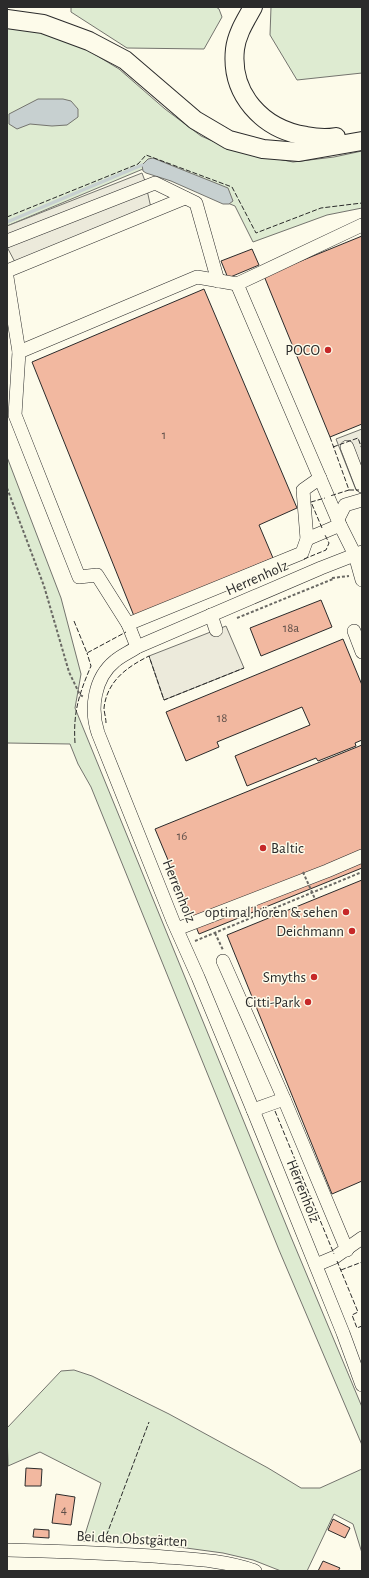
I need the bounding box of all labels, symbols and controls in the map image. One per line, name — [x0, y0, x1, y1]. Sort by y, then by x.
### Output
place label: POCO — [285, 343, 320, 358]
marker: POCO — [323, 345, 333, 355]
house number: 1 — [162, 429, 166, 442]
street label: Herrenholz — [224, 558, 290, 598]
house number: 18a — [283, 622, 299, 635]
house number: 18 — [217, 712, 227, 725]
house number: 16 — [177, 830, 187, 843]
place label: Baltic — [271, 841, 304, 856]
marker: Baltic — [258, 843, 268, 853]
street label: Herrenholz — [160, 857, 198, 925]
place label: optimal hören & sehen — [205, 905, 338, 920]
marker: optimal hören & sehen — [341, 907, 351, 917]
place label: Deichmann — [276, 924, 344, 939]
marker: Deichmann — [347, 926, 357, 936]
place label: Smyths — [263, 970, 306, 985]
marker: Smyths — [309, 972, 319, 982]
place label: Citti-Park — [245, 995, 300, 1010]
marker: Citti-Park — [303, 997, 313, 1007]
street label: Herrenholz — [284, 1157, 322, 1225]
house number: 4 — [61, 1504, 67, 1517]
street label: Bei den Obstgärten — [76, 1529, 188, 1549]

